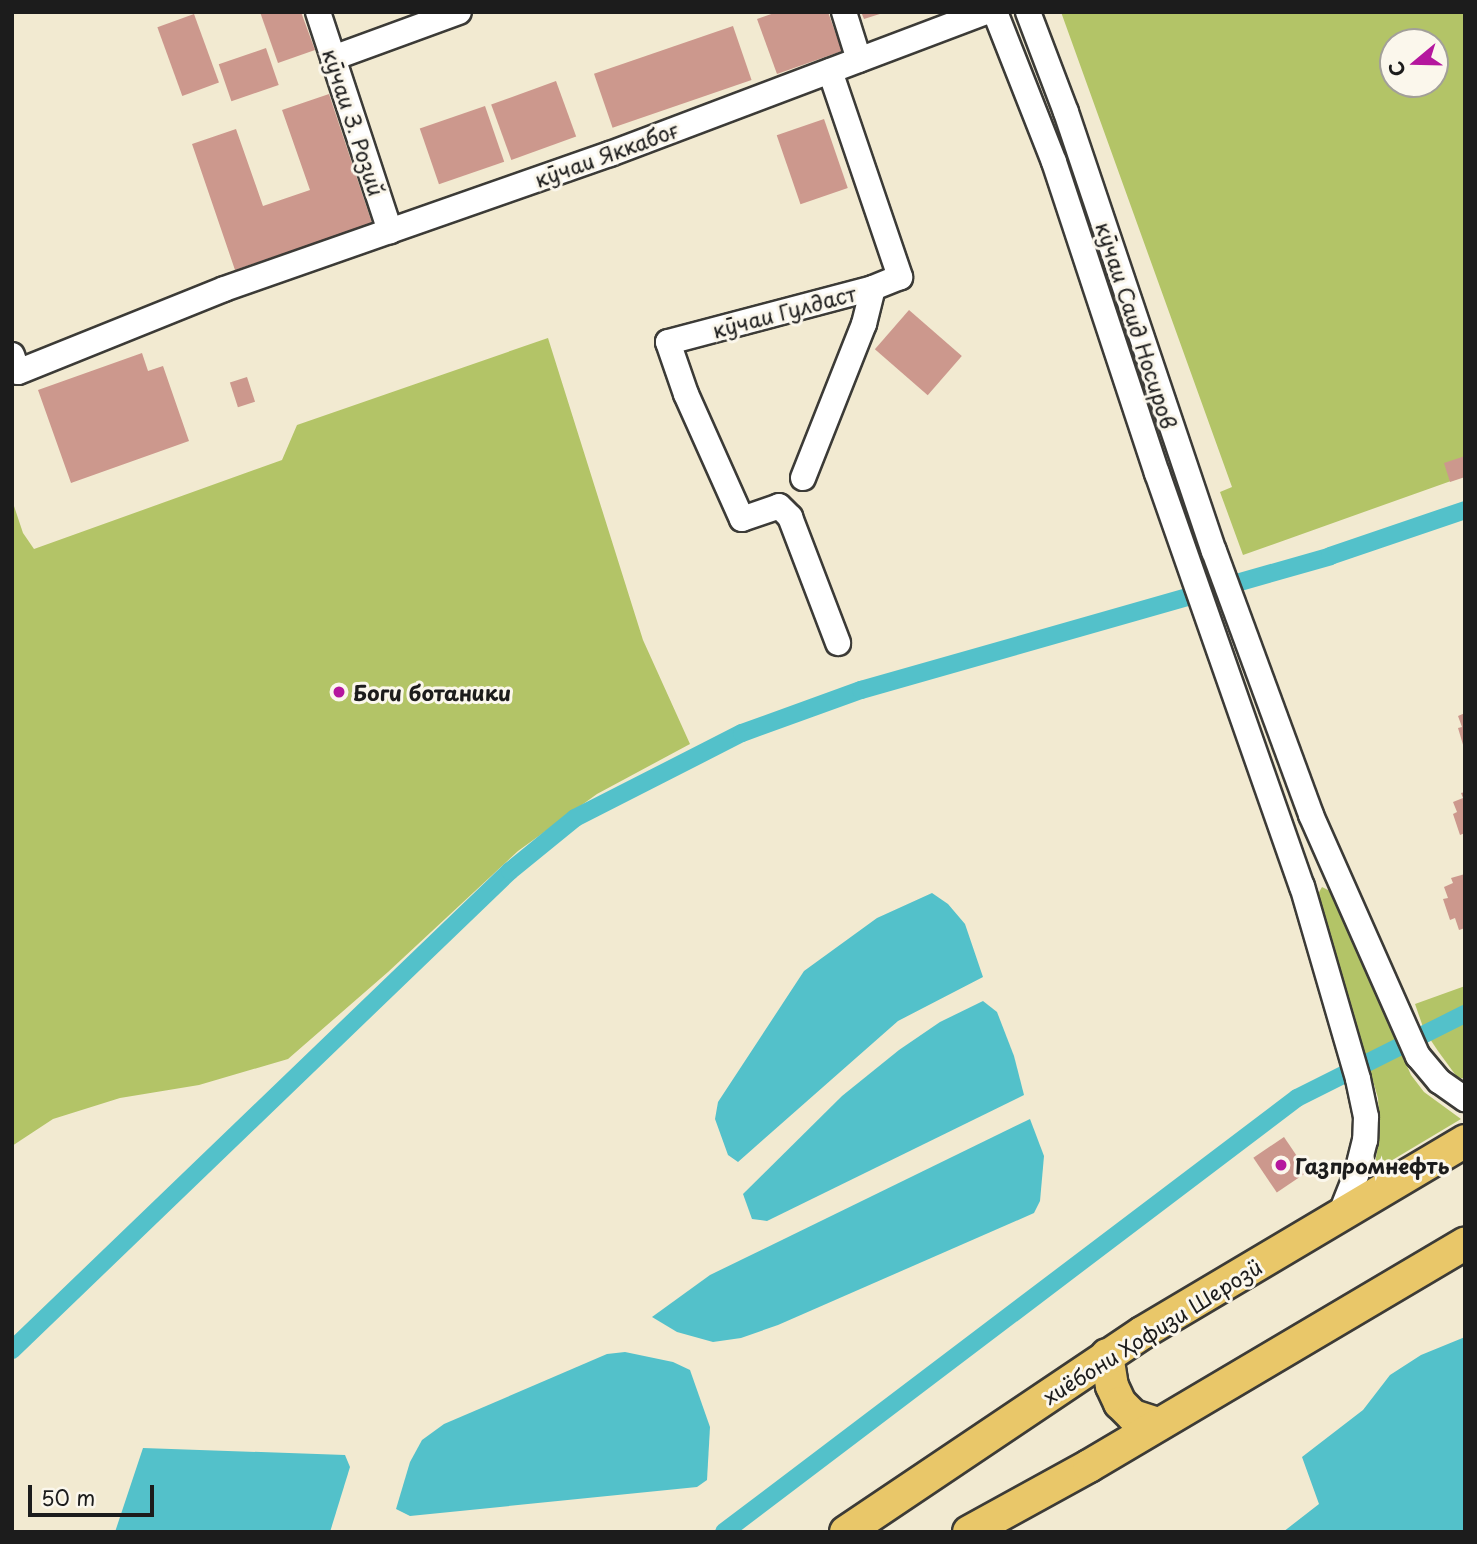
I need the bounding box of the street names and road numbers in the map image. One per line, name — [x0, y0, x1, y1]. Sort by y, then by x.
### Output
street label: кӯчаи З. Розий — [318, 45, 390, 199]
street label: кӯчаи Яккабоғ — [530, 116, 682, 192]
street label: кӯчаи Саид Носиров — [1092, 218, 1182, 432]
street label: кӯчаи Гулдаст — [709, 280, 859, 342]
street label: хиёбони Ҳофизи Шерозӣ — [1037, 1253, 1267, 1409]

